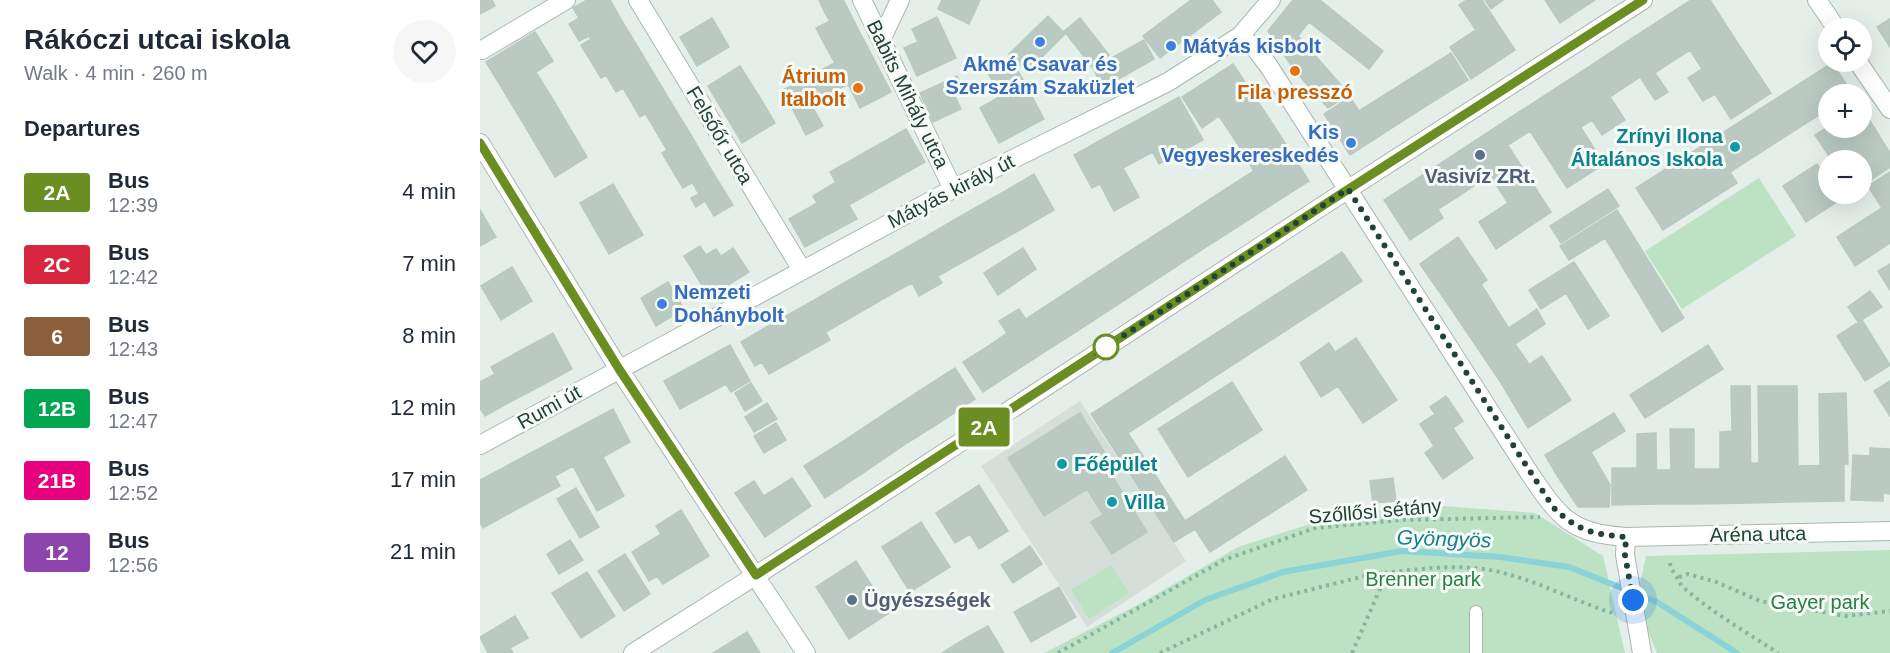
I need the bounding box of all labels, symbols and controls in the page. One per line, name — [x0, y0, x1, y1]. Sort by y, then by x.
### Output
street label: Babits Mihály utca — [863, 16, 954, 173]
map controls — [1818, 18, 1872, 204]
button: locate — [1818, 18, 1872, 72]
button: heart — [393, 20, 456, 83]
text: Rákóczi utcai iskola — [24, 24, 290, 55]
marker: Akmé Csavar és Szerszám Szaküzlet — [1033, 35, 1047, 49]
place label: Mátyás kisbolt — [1183, 35, 1321, 57]
marker: Mátyás kisbolt — [1164, 39, 1178, 53]
place label: Akmé Csavar és Szerszám Szaküzlet — [946, 53, 1135, 98]
text: Walk · 4 min · 260 m — [24, 62, 208, 84]
marker: Fila presszó — [1288, 64, 1302, 78]
place label: Átrium Italbolt — [780, 65, 846, 110]
marker: Átrium Italbolt — [851, 81, 865, 95]
place label: Fila presszó — [1237, 81, 1353, 103]
street label: Felsőőr utca — [682, 82, 758, 189]
button: + — [1818, 84, 1872, 138]
text: Departures — [24, 116, 140, 141]
place label: Kis Vegyeskereskedés — [1161, 121, 1339, 166]
place label: Zrínyi Ilona Általános Iskola — [1571, 125, 1724, 170]
marker: Kis Vegyeskereskedés — [1344, 136, 1358, 150]
marker: Zrínyi Ilona Általános Iskola — [1728, 140, 1742, 154]
marker: Vasivíz ZRt. — [1473, 148, 1487, 162]
street label: Mátyás király út — [884, 149, 1018, 232]
button: − — [1818, 150, 1872, 204]
place label: Vasivíz ZRt. — [1424, 165, 1536, 187]
text: Bus — [108, 168, 150, 193]
text: 4 min — [402, 179, 456, 204]
text: 2A — [44, 181, 70, 204]
text: 12:39 — [108, 194, 158, 216]
text: Bus — [108, 240, 150, 265]
text: 7 min — [402, 251, 456, 276]
text: 2C — [44, 253, 70, 276]
text: 12:42 — [108, 266, 158, 288]
place label: Nemzeti Dohánybolt — [674, 281, 784, 326]
marker: Nemzeti Dohánybolt — [655, 297, 669, 311]
text: Bus — [108, 312, 150, 337]
text: 8 min — [402, 323, 456, 348]
text: 6 — [51, 325, 63, 348]
unlabelled marker — [1093, 334, 1119, 360]
text: 12:43 — [108, 338, 158, 360]
street label: Rumi út — [514, 380, 585, 433]
text: Bus — [108, 384, 150, 409]
text: 12 min — [390, 395, 456, 420]
text: 12B — [38, 397, 76, 420]
line badge: 2A — [957, 408, 1011, 446]
text: 12:47 — [108, 410, 158, 432]
text: 2A — [971, 416, 997, 439]
place label: Főépület — [1074, 453, 1158, 475]
text: Bus — [108, 456, 150, 481]
marker: Főépület — [1055, 457, 1069, 471]
text: 17 min — [390, 467, 456, 492]
text: 21B — [38, 469, 76, 492]
text: 12:52 — [108, 482, 158, 504]
place label: Villa — [1124, 491, 1166, 513]
street label: Szőllősi sétány — [1308, 494, 1442, 528]
marker: Villa — [1105, 495, 1119, 509]
street label: Aréna utca — [1709, 522, 1807, 546]
water label: Gyöngyös — [1396, 525, 1492, 552]
text: Bus — [108, 528, 150, 553]
text: 21 min — [390, 539, 456, 564]
text: 12 — [45, 541, 69, 564]
text: 12:56 — [108, 554, 158, 576]
park label: Brenner park — [1365, 568, 1482, 590]
your location — [1618, 585, 1648, 615]
place label: Ügyészségek — [864, 589, 992, 611]
park label: Gayer park — [1771, 591, 1870, 613]
marker: Ügyészségek — [845, 593, 859, 607]

